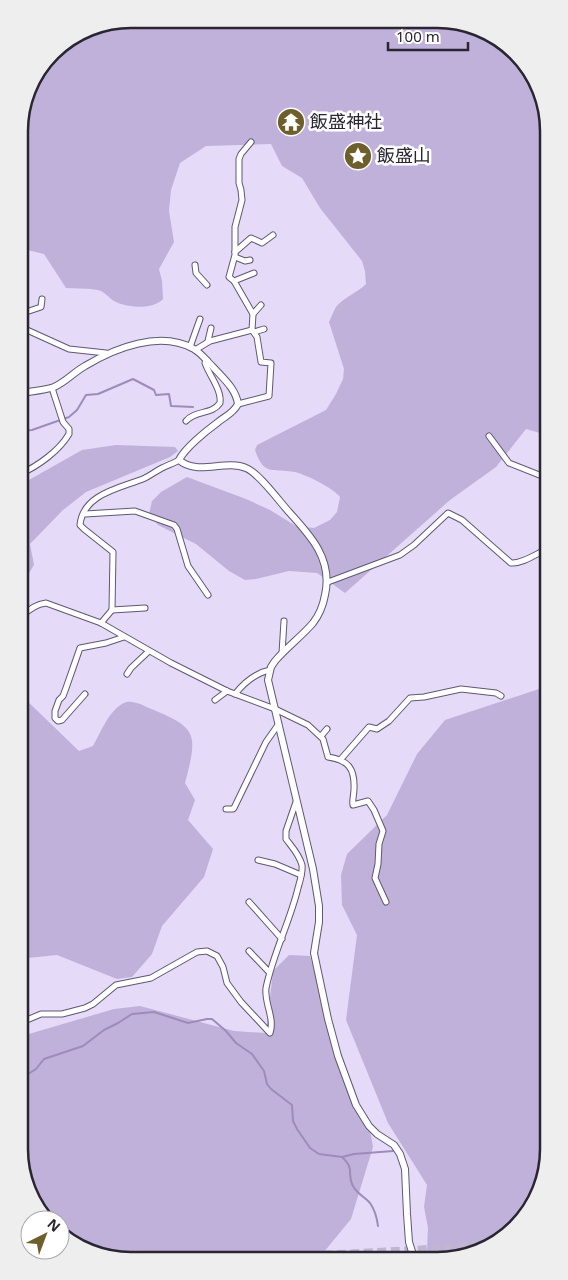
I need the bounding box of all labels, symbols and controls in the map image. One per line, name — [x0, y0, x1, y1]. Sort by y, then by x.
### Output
scale bar — [388, 20, 468, 52]
text: 100 m — [396, 26, 440, 46]
temple icon: 飯盛神社 — [276, 107, 306, 137]
place label: 飯盛神社 — [310, 109, 382, 133]
place icon: 飯盛山 — [343, 141, 373, 171]
place label: 飯盛山 — [377, 143, 431, 167]
north arrow — [20, 1210, 70, 1260]
text: N — [43, 1214, 65, 1236]

